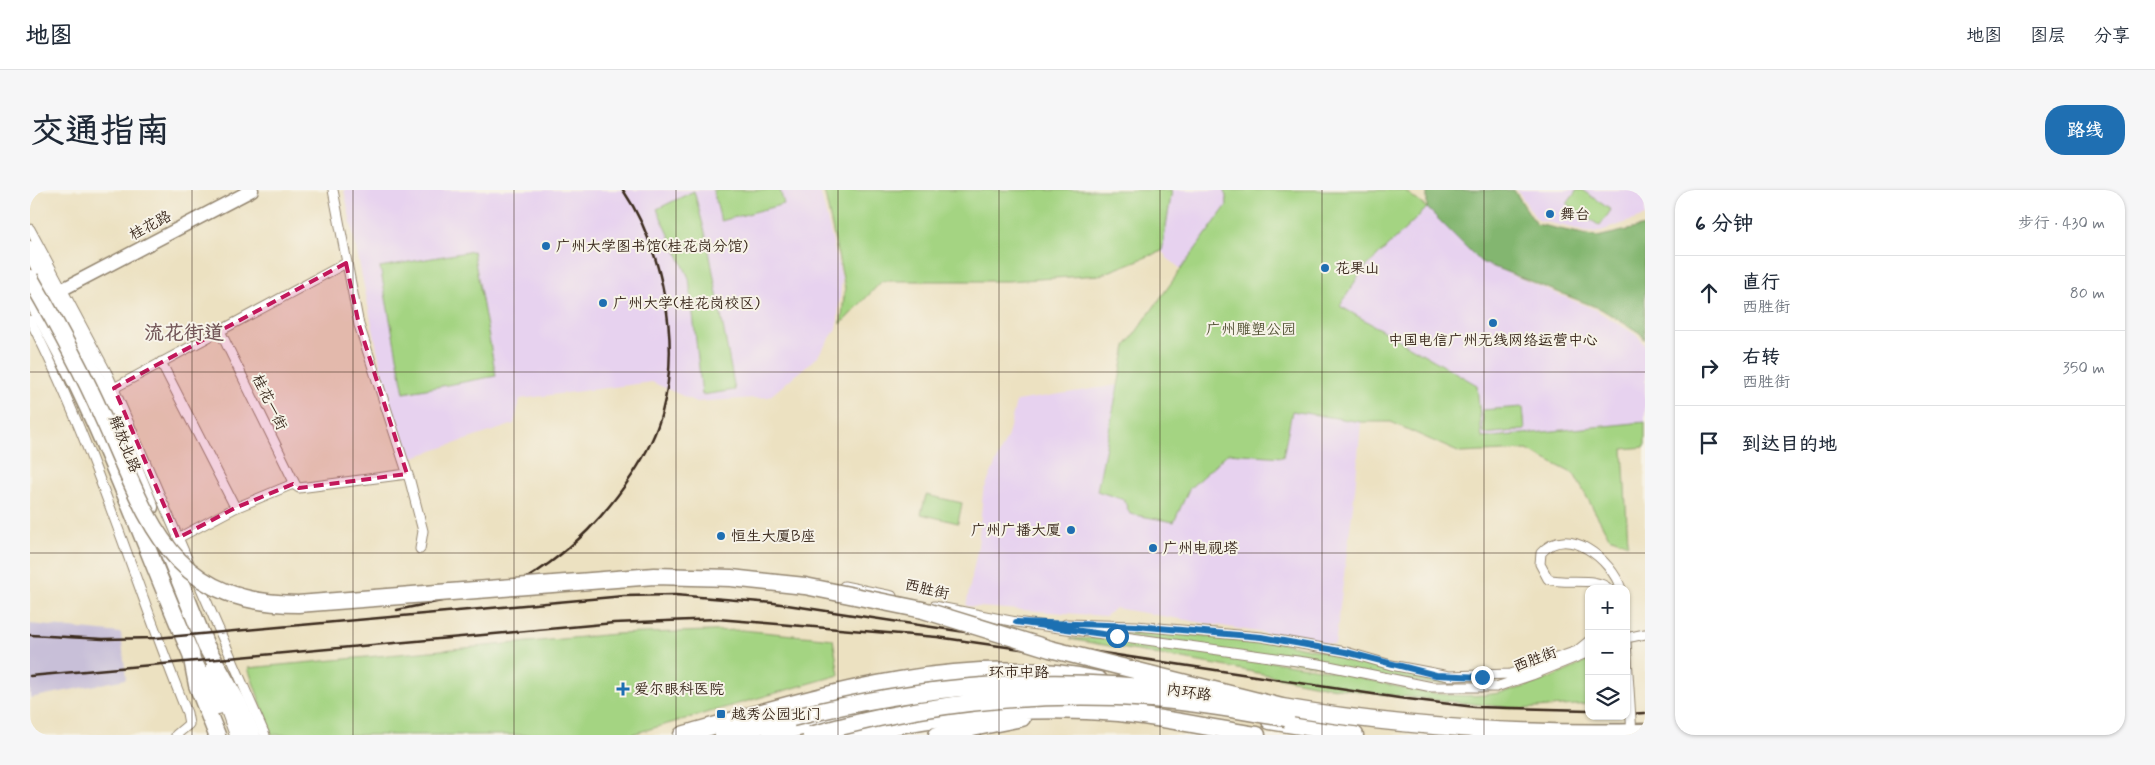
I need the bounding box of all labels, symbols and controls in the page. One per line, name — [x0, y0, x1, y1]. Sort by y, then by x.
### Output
text: 地图 — [25, 21, 73, 52]
text: 地图 — [1966, 24, 2002, 48]
text: 图层 — [2030, 24, 2066, 48]
text: 分享 — [2094, 24, 2130, 48]
button: 路线 — [2045, 105, 2125, 155]
text: 交通指南 — [30, 109, 170, 155]
place label: 舞台 — [1560, 205, 1590, 225]
street label: 桂花路 — [126, 206, 175, 245]
marker: 舞台 — [1544, 208, 1556, 220]
text: 6 分钟 — [1695, 210, 1753, 238]
text: 步行 · 430 m — [2018, 213, 2105, 234]
place label: 广州大学图书馆(桂花岗分馆) — [556, 237, 748, 257]
marker: 广州大学图书馆(桂花岗分馆) — [540, 240, 552, 252]
place label: 花果山 — [1335, 259, 1380, 279]
marker: 花果山 — [1319, 262, 1331, 274]
text: 直行 — [1742, 270, 1780, 295]
icon: ahead — [1695, 279, 1723, 307]
text: 80 m — [2070, 283, 2105, 304]
place label: 广州大学(桂花岗校区) — [613, 294, 760, 314]
marker: 广州大学(桂花岗校区) — [597, 297, 609, 309]
text: 西胜街 — [1742, 297, 1790, 318]
marker: 中国电信广州无线网络运营中心 — [1487, 317, 1499, 329]
district label: 流花街道 — [144, 320, 224, 347]
park label: 广州雕塑公园 — [1206, 320, 1296, 340]
place label: 中国电信广州无线网络运营中心 — [1388, 331, 1598, 351]
text: 右转 — [1742, 345, 1780, 370]
icon: right — [1695, 354, 1723, 382]
text: 350 m — [2063, 358, 2105, 379]
street label: 桂花一街 — [247, 371, 291, 434]
text: 西胜街 — [1742, 372, 1790, 393]
street label: 解放北路 — [104, 413, 145, 476]
icon: arrive — [1695, 429, 1723, 457]
text: 到达目的地 — [1742, 432, 1837, 457]
place label: 广州广播大厦 — [971, 521, 1061, 541]
marker: 广州广播大厦 — [1065, 524, 1077, 536]
place label: 恒生大厦B座 — [731, 527, 816, 547]
marker: 恒生大厦B座 — [715, 530, 727, 542]
place label: 广州电视塔 — [1163, 539, 1238, 559]
marker: 广州电视塔 — [1147, 542, 1159, 554]
street label: 西胜街 — [903, 575, 951, 605]
map controls — [1585, 585, 1630, 720]
button: + — [1585, 585, 1630, 630]
route start — [1106, 625, 1129, 648]
button: − — [1585, 630, 1630, 675]
street label: 西胜街 — [1511, 643, 1560, 677]
street label: 环市中路 — [989, 663, 1049, 683]
route end — [1471, 666, 1494, 689]
button: layers — [1585, 675, 1630, 720]
place label: 爱尔眼科医院 — [634, 680, 724, 700]
street label: 内环路 — [1165, 680, 1213, 706]
marker: 爱尔眼科医院 — [616, 682, 630, 696]
place label: 越秀公园北门 — [731, 705, 821, 725]
marker: 越秀公园北门 — [715, 708, 727, 720]

